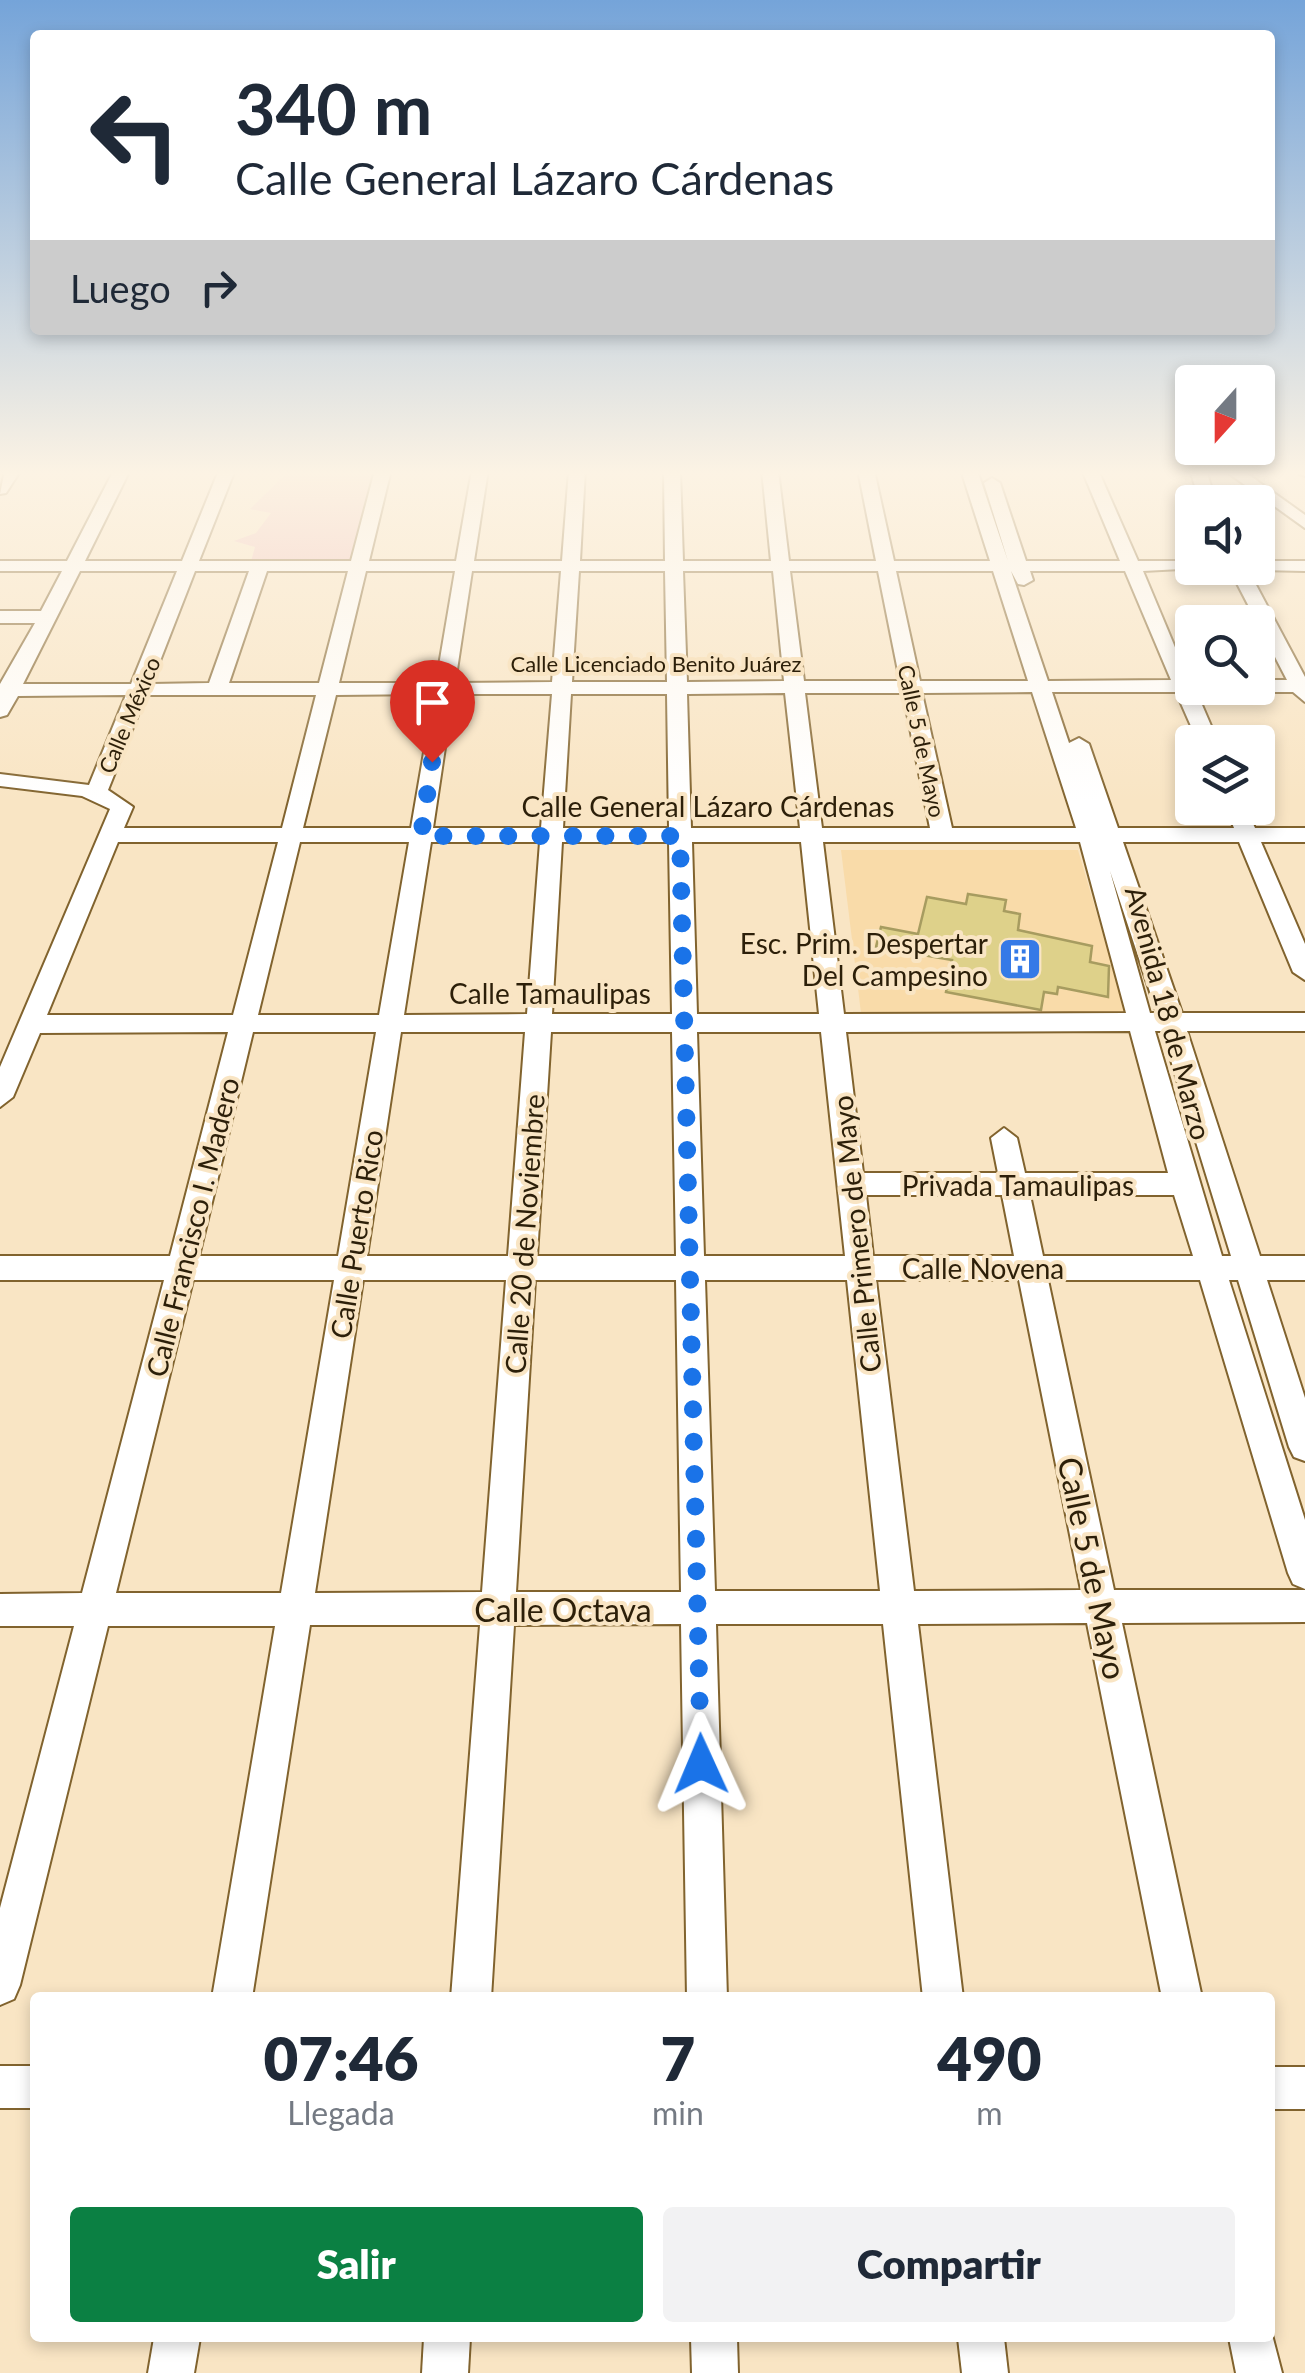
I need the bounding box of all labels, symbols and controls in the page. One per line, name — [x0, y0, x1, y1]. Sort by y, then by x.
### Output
text: 340 m — [235, 66, 432, 150]
icon: left — [70, 70, 200, 200]
text: Calle General Lázaro Cárdenas — [235, 151, 834, 205]
icon: right — [191, 260, 246, 315]
text: Luego — [70, 265, 171, 311]
north arrow — [1175, 365, 1275, 465]
map controls — [1175, 365, 1275, 825]
button: sound — [1175, 485, 1275, 585]
button: search — [1175, 605, 1275, 705]
street label: Calle Licenciado Benito Juárez — [510, 650, 802, 677]
street label: Calle México — [92, 653, 166, 777]
pin — [390, 660, 475, 763]
street label: Calle 5 de Mayo — [893, 662, 951, 820]
icon: arrive — [405, 675, 460, 730]
button: layers — [1175, 725, 1275, 825]
street label: Calle General Lázaro Cárdenas — [522, 789, 894, 823]
street label: Avenida 18 de Marzo — [1119, 883, 1219, 1143]
place label: Esc. Prim. Despertar Del Campesino — [740, 926, 988, 992]
building icon: Esc. Prim. Despertar Del Campesino — [997, 936, 1043, 982]
street label: Calle Tamaulipas — [449, 976, 651, 1010]
street label: Calle Francisco I. Madero — [138, 1074, 246, 1380]
street label: Calle 20 de Noviembre — [497, 1093, 551, 1375]
street label: Calle Primero de Mayo — [825, 1094, 887, 1374]
street label: Calle Puerto Rico — [323, 1127, 389, 1341]
street label: Privada Tamaulipas — [902, 1168, 1134, 1202]
street label: Calle Novena — [902, 1251, 1064, 1285]
street label: Calle 5 de Mayo — [1050, 1453, 1136, 1683]
street label: Calle Octava — [474, 1590, 652, 1629]
position arrow — [649, 1712, 753, 1816]
text: 07:46 — [263, 2022, 419, 2094]
text: 7 — [660, 2022, 695, 2094]
text: 490 — [937, 2022, 1042, 2094]
text: Llegada — [287, 2093, 395, 2132]
text: min — [652, 2093, 704, 2132]
text: m — [976, 2093, 1003, 2132]
button: Salir — [70, 2207, 643, 2322]
button: Compartir — [663, 2207, 1235, 2322]

